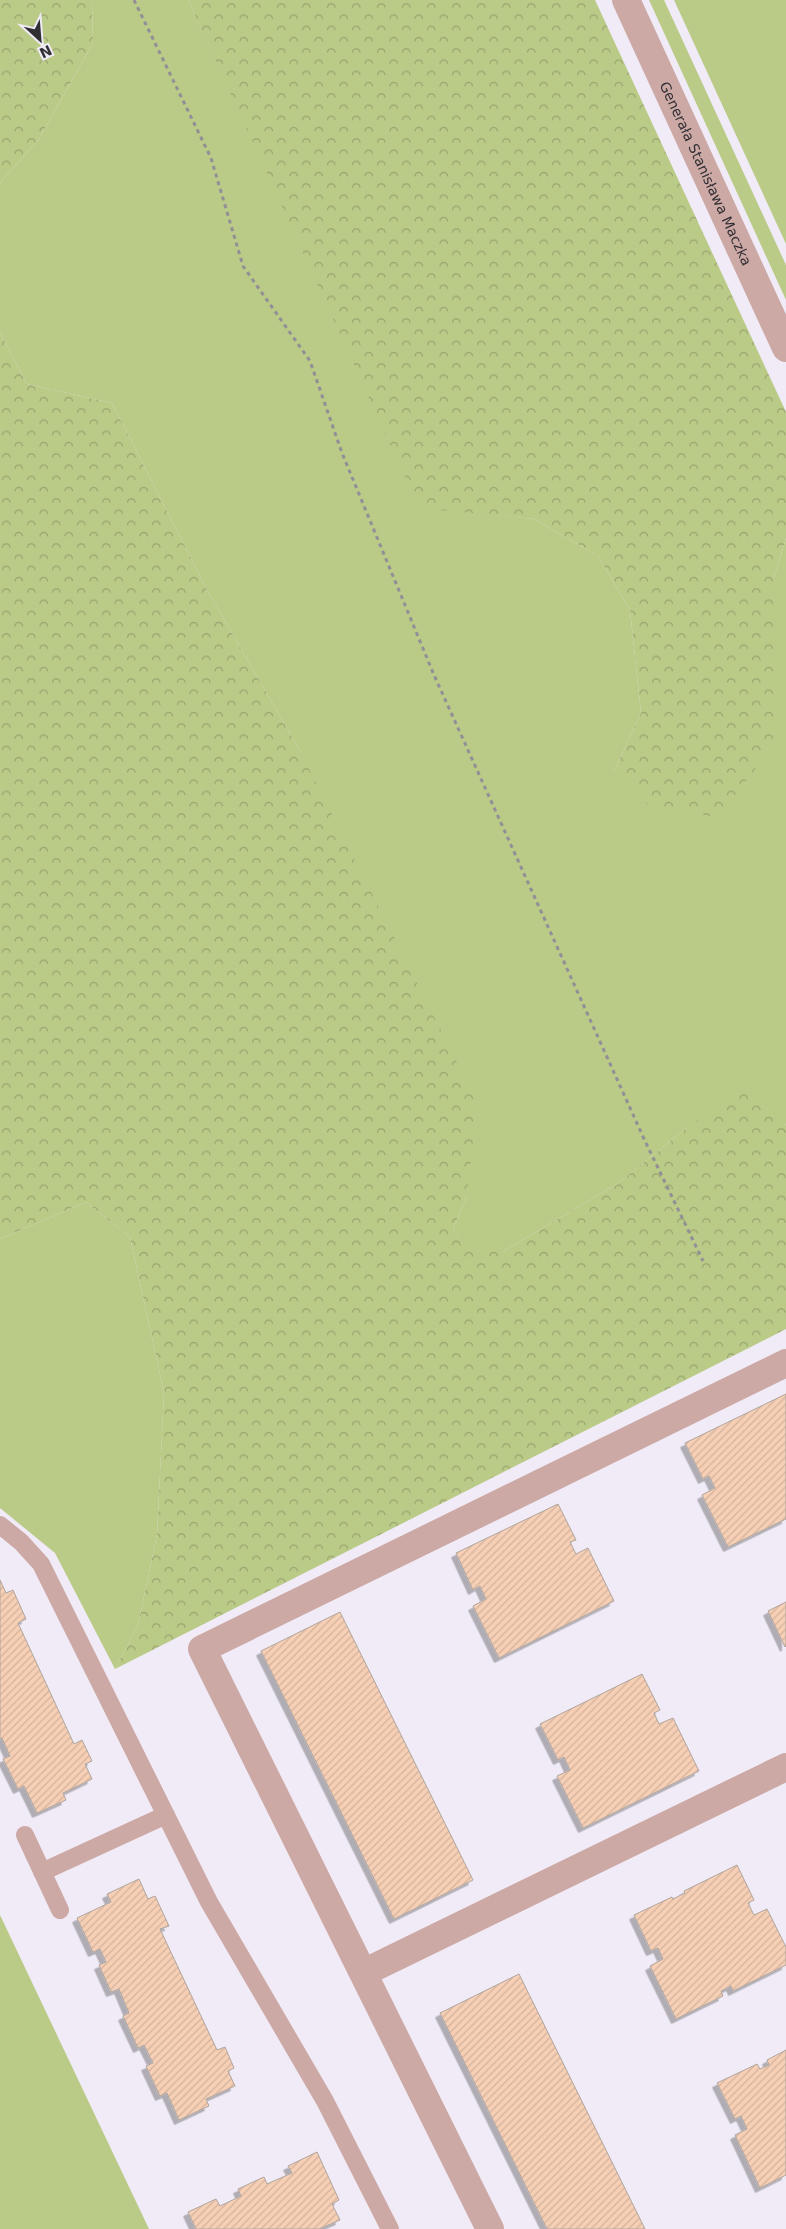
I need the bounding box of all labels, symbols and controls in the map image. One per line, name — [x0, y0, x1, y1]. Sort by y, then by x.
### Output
north arrow — [15, 15, 65, 65]
text: N — [37, 42, 54, 61]
street label: Generała Stanisława Maczka — [657, 79, 755, 268]

